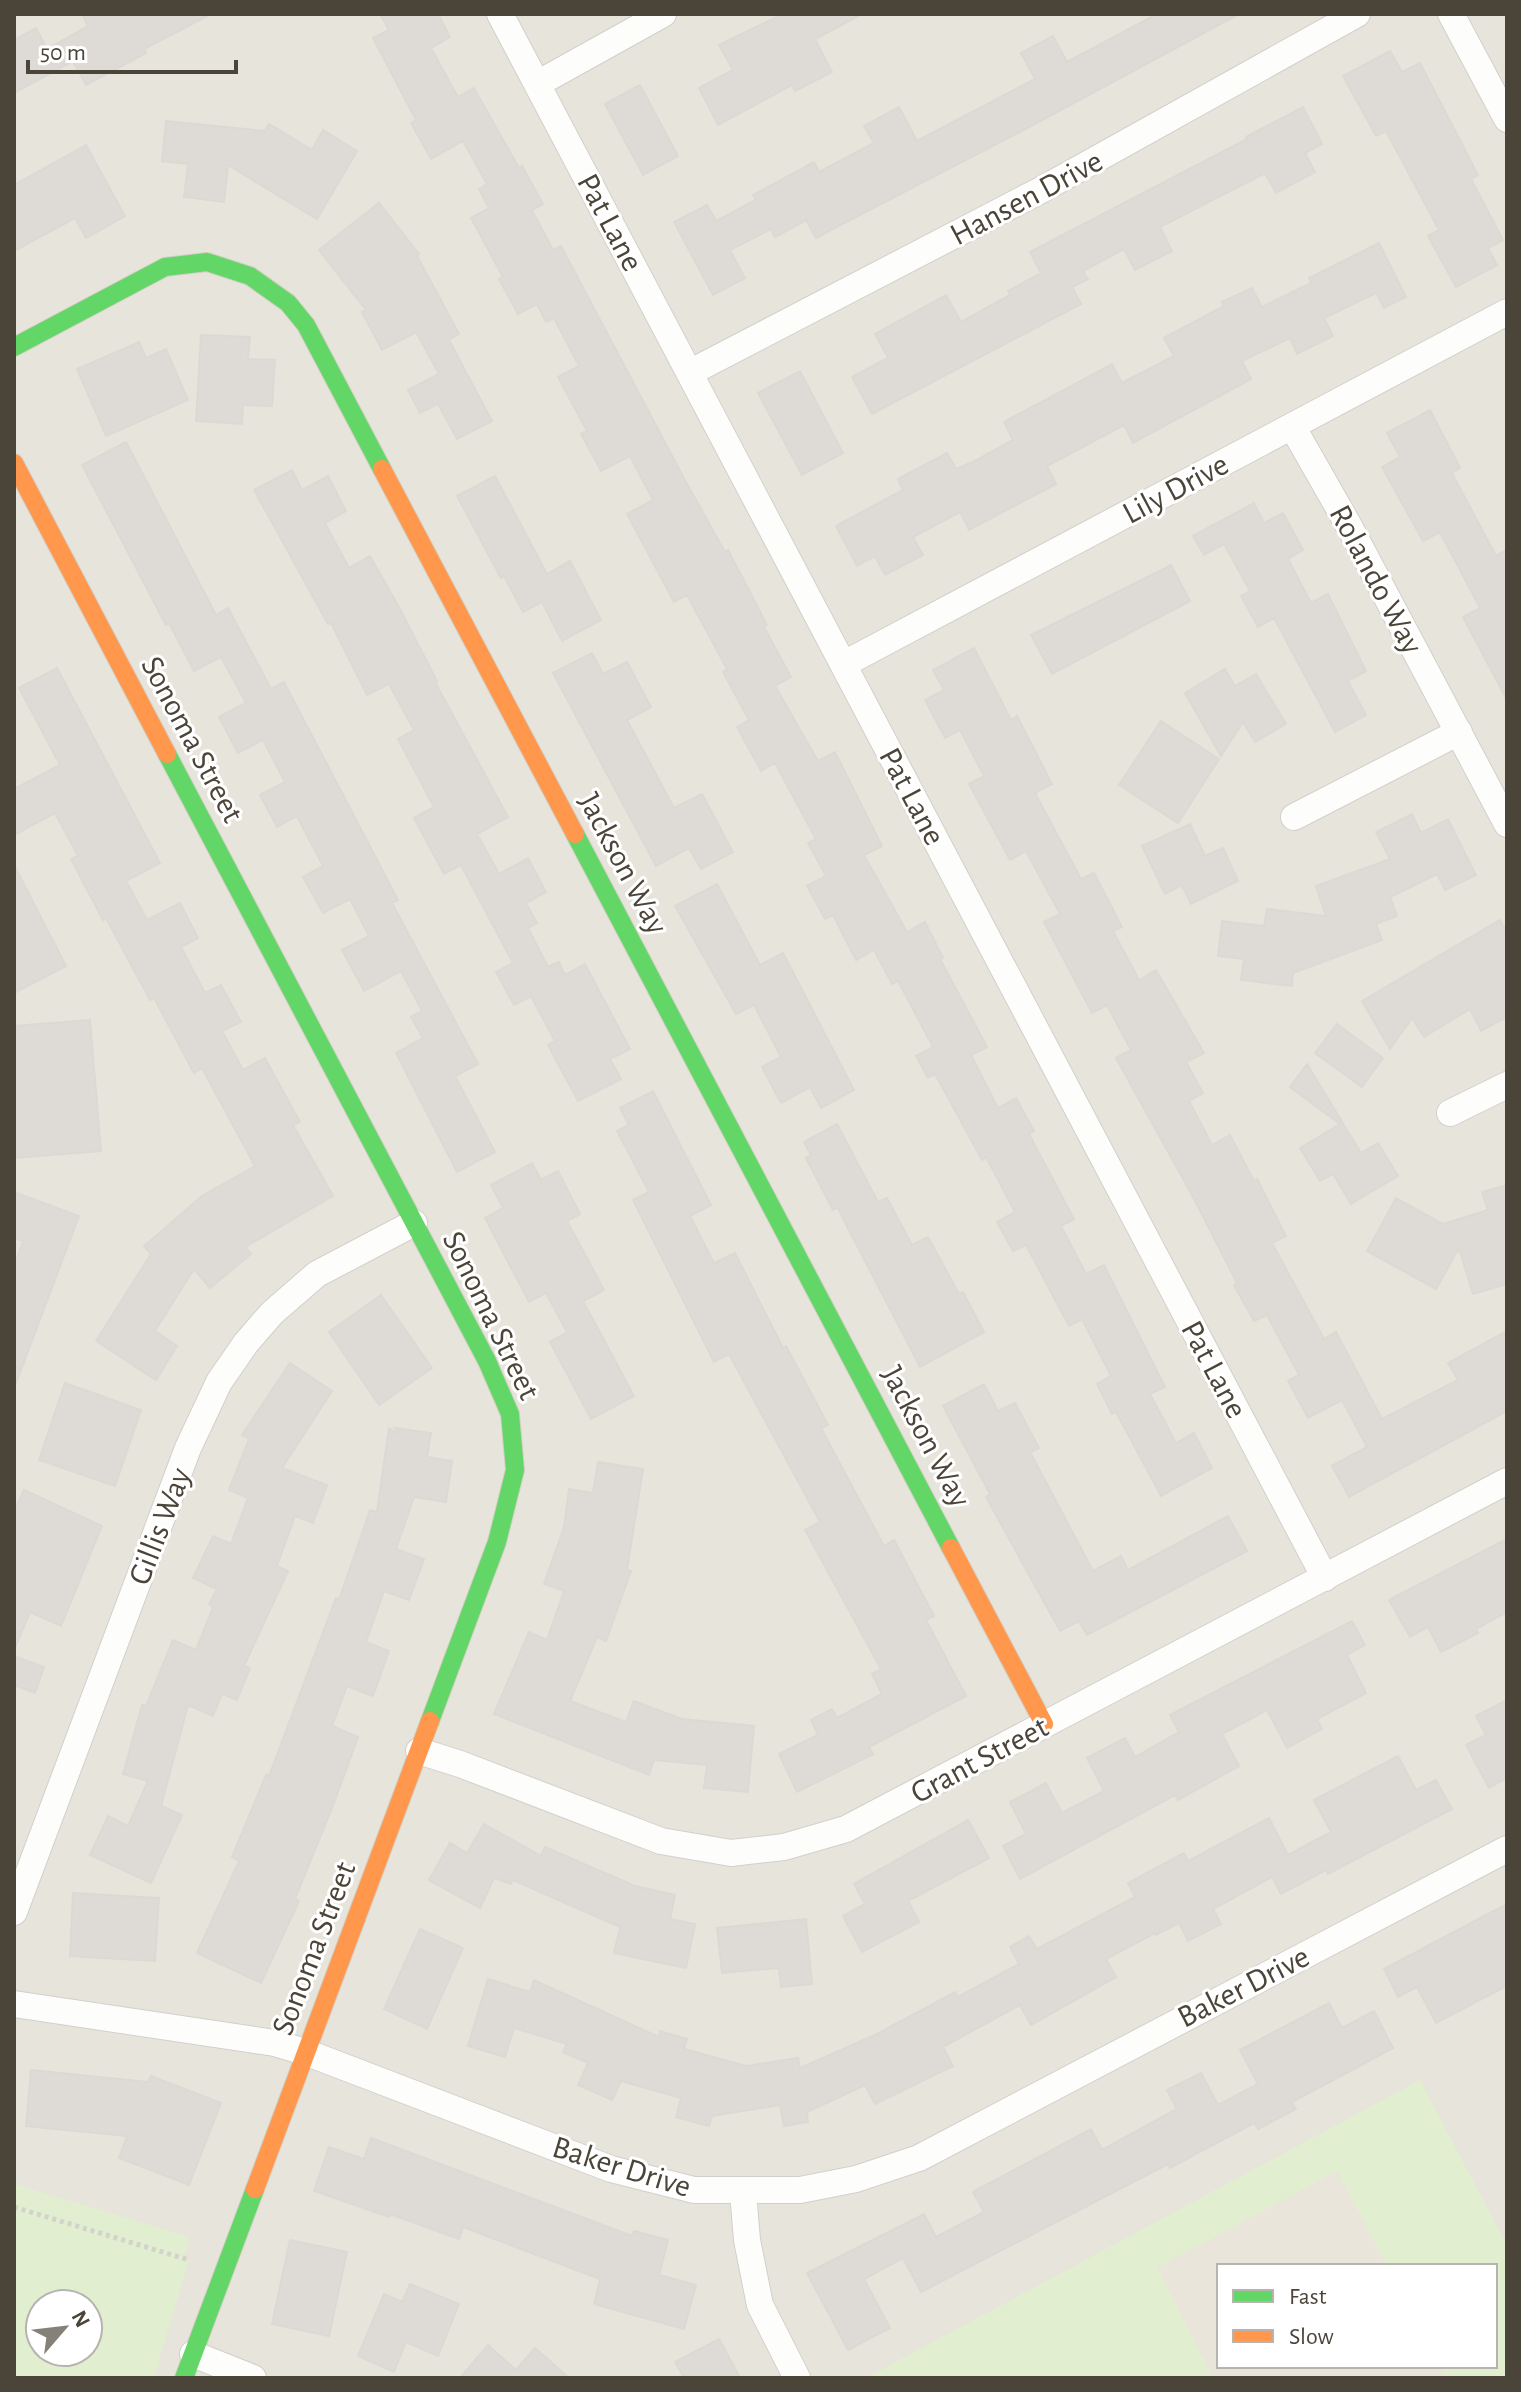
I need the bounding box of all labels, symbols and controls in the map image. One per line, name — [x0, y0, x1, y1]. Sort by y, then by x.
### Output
scale bar — [28, 24, 236, 74]
text: 50 m — [40, 41, 86, 65]
street label: Hansen Drive — [945, 145, 1108, 251]
street label: Pat Lane — [571, 169, 649, 276]
street label: Lily Drive — [1117, 448, 1234, 530]
street label: Rolando Way — [1324, 500, 1429, 660]
street label: Sonoma Street — [135, 651, 249, 828]
street label: Pat Lane — [873, 743, 951, 850]
street label: Jackson Way — [573, 788, 674, 940]
street label: Sonoma Street — [437, 1226, 546, 1405]
street label: Pat Lane — [1175, 1316, 1253, 1423]
street label: Jackson Way — [876, 1361, 977, 1513]
street label: Gillis Way — [123, 1463, 197, 1589]
street label: Grant Street — [906, 1710, 1053, 1809]
street label: Sonoma Street — [266, 1857, 362, 2039]
street label: Baker Drive — [1172, 1940, 1314, 2034]
street label: Baker Drive — [549, 2131, 695, 2203]
legend — [1217, 2264, 1497, 2368]
text: Fast — [1289, 2285, 1327, 2309]
north arrow — [24, 2288, 104, 2368]
text: N — [67, 2307, 94, 2331]
text: Slow — [1289, 2325, 1334, 2349]

